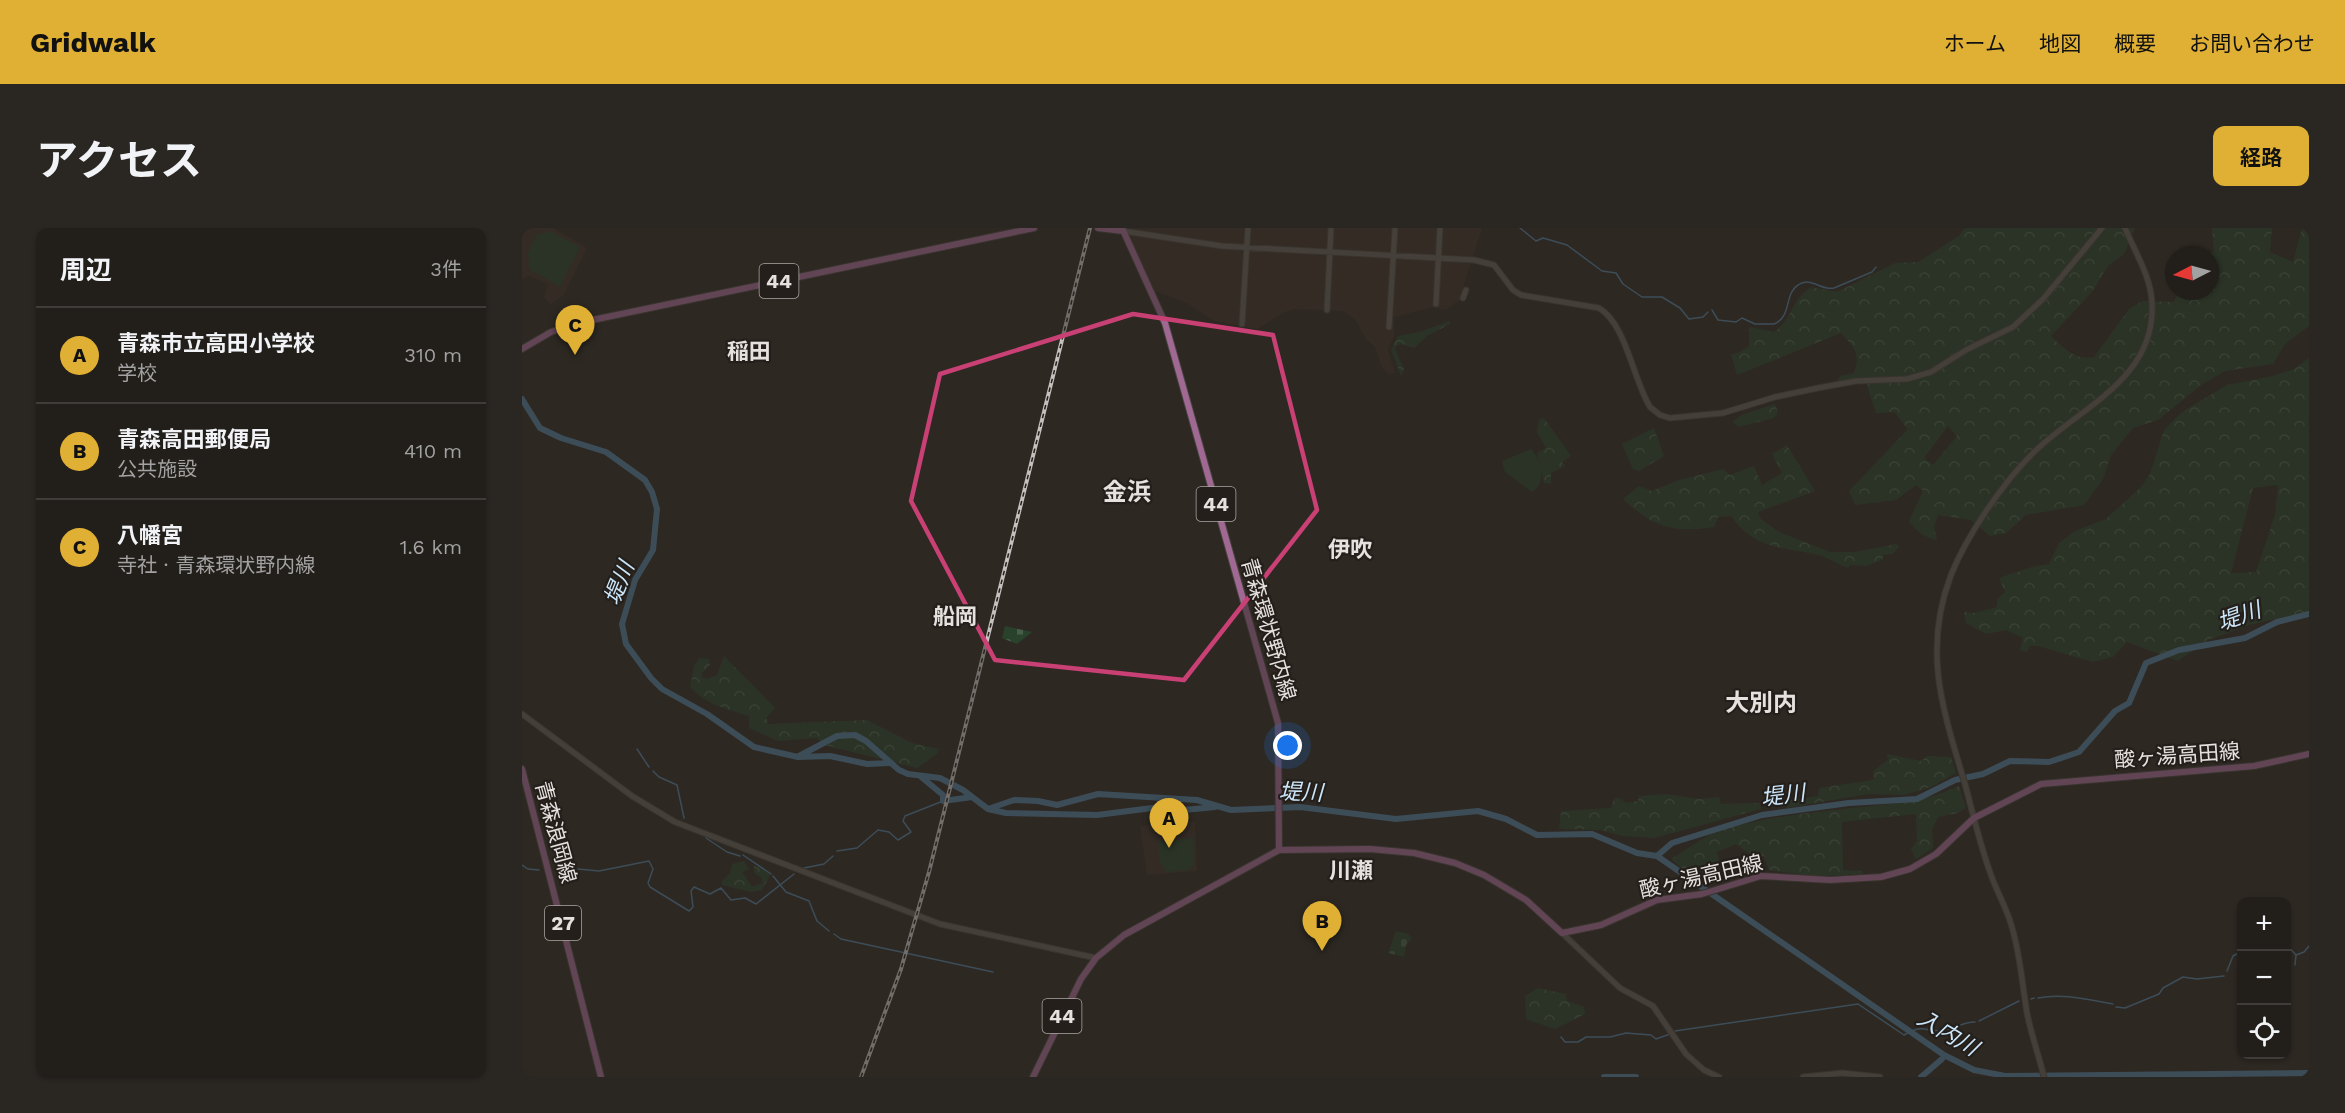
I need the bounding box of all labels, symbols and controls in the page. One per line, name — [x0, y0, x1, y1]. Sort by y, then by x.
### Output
text: Gridwalk — [30, 26, 156, 59]
text: ホーム — [1944, 31, 2006, 56]
text: 地図 — [2039, 31, 2081, 56]
text: 概要 — [2114, 31, 2156, 56]
text: お問い合わせ — [2189, 31, 2315, 56]
button: 経路 — [2213, 126, 2309, 186]
text: アクセス — [36, 136, 202, 185]
north arrow — [2165, 246, 2219, 300]
text: 周辺 — [60, 255, 112, 285]
text: 3件 — [430, 257, 462, 281]
road number: 44 — [760, 264, 798, 298]
pin: C — [556, 306, 594, 355]
text: 青森市立高田小学校 — [117, 331, 315, 356]
district label: 稲田 — [727, 339, 771, 364]
text: A — [73, 343, 86, 367]
text: 310 m — [404, 343, 462, 367]
text: 学校 — [117, 361, 157, 385]
text: 青森高田郵便局 — [117, 427, 271, 452]
text: B — [73, 439, 86, 463]
text: 410 m — [404, 439, 462, 463]
text: 公共施設 — [117, 457, 197, 481]
district label: 金浜 — [1103, 478, 1151, 506]
road number: 44 — [1196, 487, 1236, 521]
text: 八幡宮 — [117, 523, 183, 548]
text: C — [73, 535, 86, 559]
text: 1.6 km — [400, 535, 462, 559]
district label: 伊吹 — [1328, 537, 1372, 562]
text: 寺社 · 青森環状野内線 — [117, 553, 315, 577]
street label: 青森環状野内線 — [1237, 555, 1301, 703]
water label: 堤川 — [599, 556, 640, 608]
water label: 堤川 — [2214, 596, 2266, 635]
district label: 船岡 — [933, 604, 977, 629]
district label: 大別内 — [1725, 689, 1797, 717]
your location — [1273, 731, 1302, 760]
street label: 酸ヶ湯高田線 — [2113, 738, 2241, 772]
street label: 青森浪岡線 — [530, 778, 582, 886]
water label: 堤川 — [1279, 779, 1325, 805]
water label: 堤川 — [1760, 780, 1808, 810]
pin: A — [1150, 798, 1188, 848]
street label: 酸ヶ湯高田線 — [1637, 850, 1765, 902]
district label: 川瀬 — [1329, 858, 1373, 883]
map controls — [2237, 897, 2291, 1059]
button: + — [2237, 897, 2291, 951]
pin: B — [1302, 902, 1342, 951]
road number: 27 — [545, 906, 581, 940]
button: − — [2237, 951, 2291, 1005]
road number: 44 — [1042, 999, 1082, 1033]
water label: 入内川 — [1913, 1005, 1984, 1062]
button: locate — [2237, 1005, 2291, 1059]

